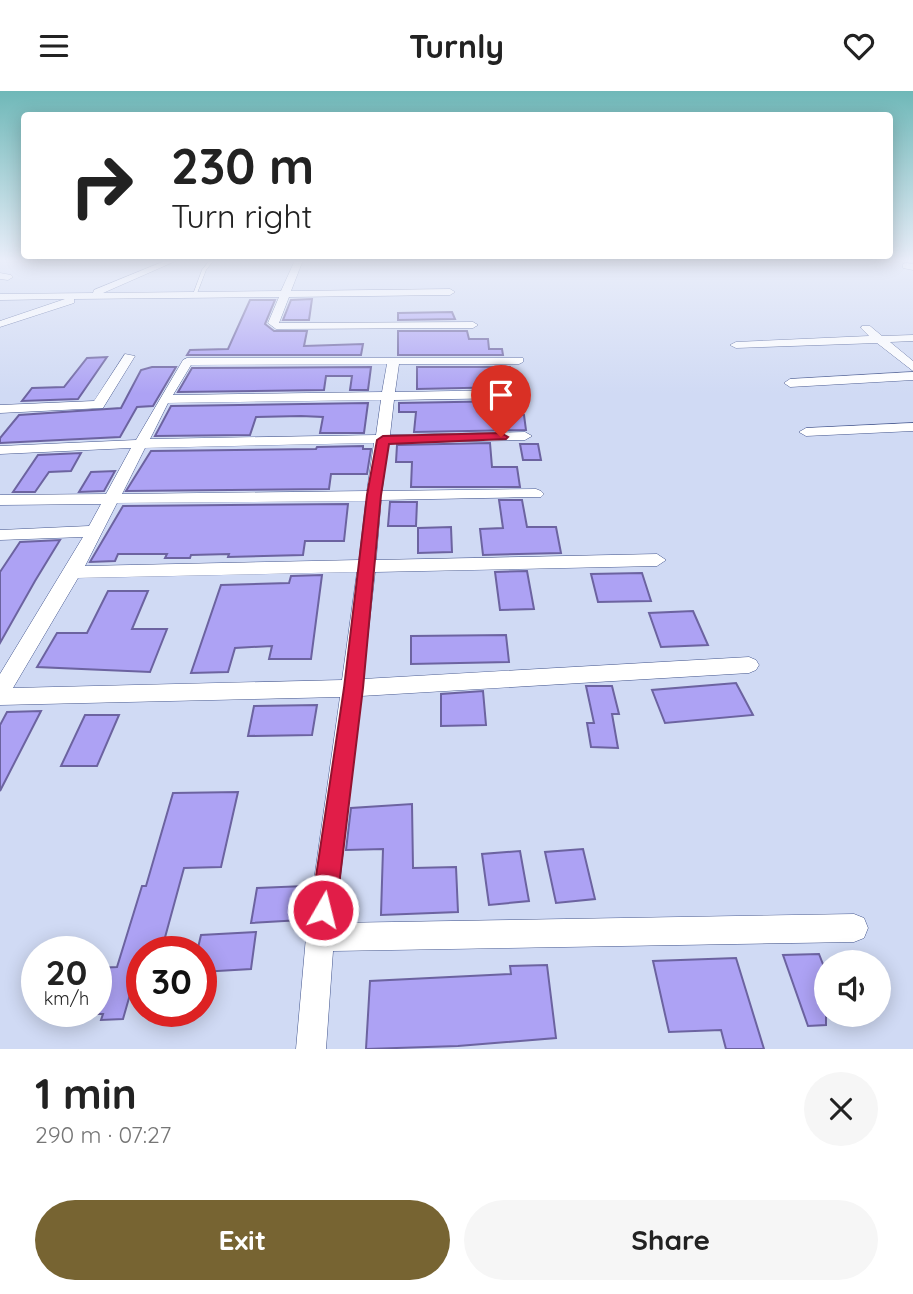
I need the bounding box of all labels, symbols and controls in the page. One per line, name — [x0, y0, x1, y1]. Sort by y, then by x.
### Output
text: Turnly — [409, 26, 504, 66]
icon: menu — [35, 27, 73, 65]
icon: heart — [840, 27, 878, 65]
text: 230 m — [171, 135, 314, 196]
icon: right — [56, 140, 147, 231]
text: Turn right — [171, 196, 312, 236]
pin — [471, 365, 531, 437]
icon: arrive — [482, 376, 520, 414]
position arrow — [286, 873, 360, 947]
speed limit sign: 30 — [126, 936, 217, 1027]
text: 20 — [46, 950, 87, 994]
map controls — [814, 950, 891, 1027]
button: sound — [814, 950, 891, 1027]
text: km/h — [44, 987, 89, 1010]
text: 1 min — [35, 1067, 137, 1120]
button: close — [804, 1072, 878, 1146]
text: 290 m · 07:27 — [35, 1120, 171, 1149]
button: Exit — [35, 1200, 450, 1280]
button: Share — [464, 1200, 878, 1280]

